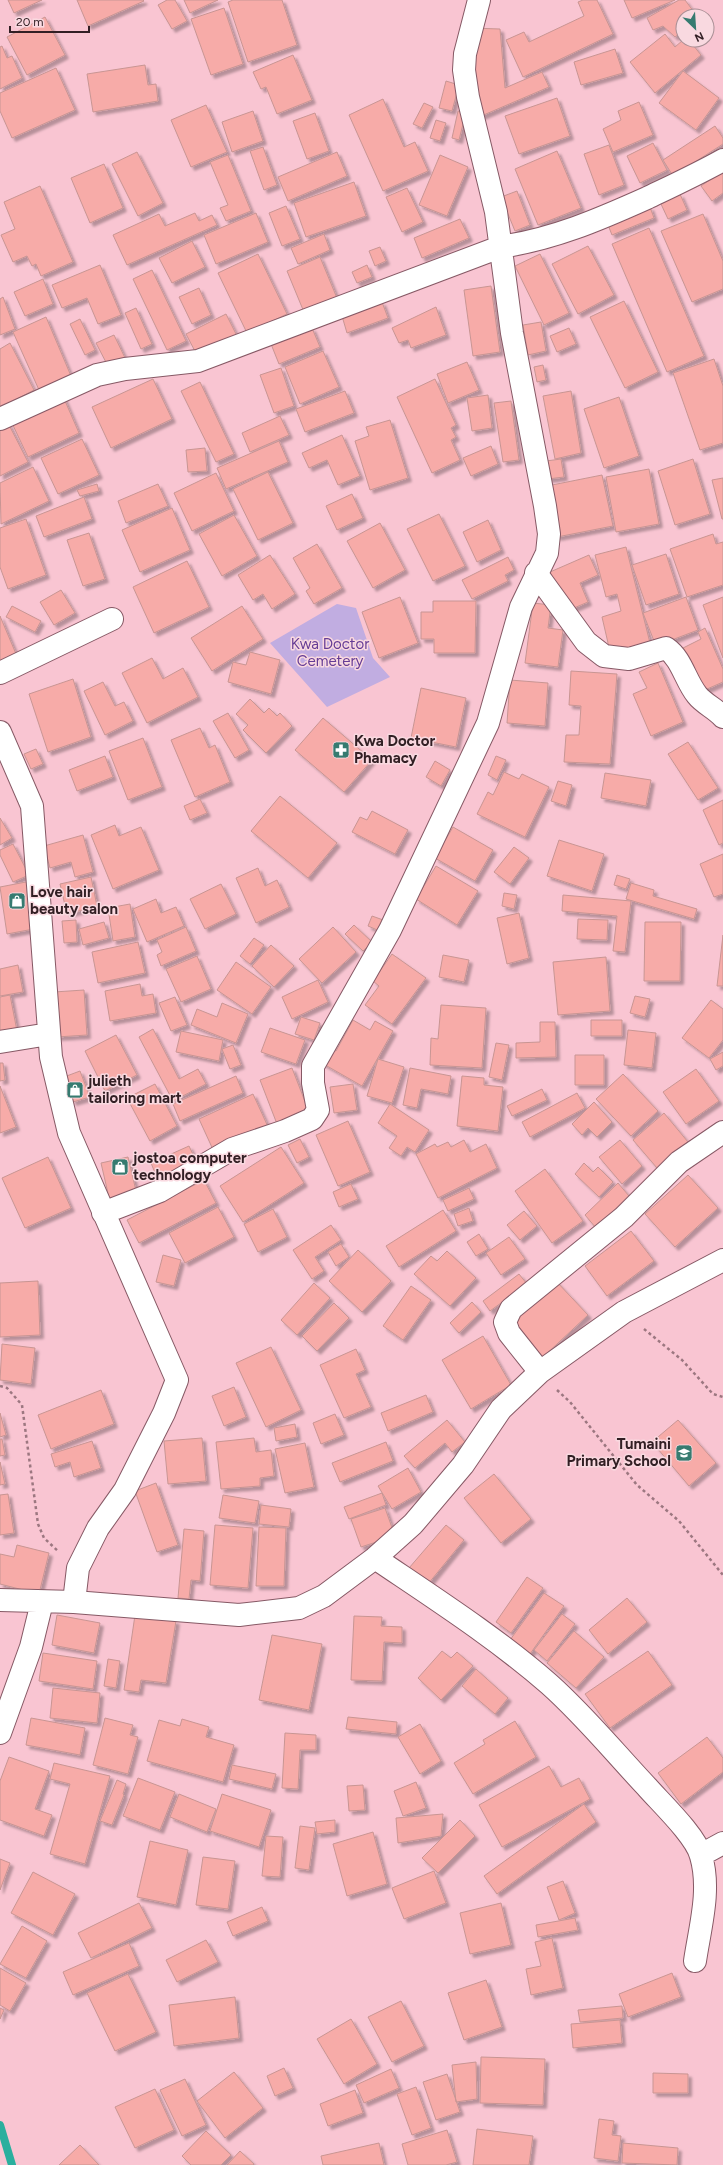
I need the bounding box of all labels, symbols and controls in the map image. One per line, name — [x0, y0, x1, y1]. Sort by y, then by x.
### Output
scale bar — [10, 8, 89, 34]
north arrow — [675, 8, 715, 48]
text: 20 m — [16, 15, 44, 29]
text: N — [692, 29, 706, 44]
park label: Kwa Doctor Cemetery — [291, 635, 369, 670]
place label: Kwa Doctor Phamacy — [354, 732, 435, 767]
pharmacy icon: Kwa Doctor Phamacy — [331, 740, 351, 760]
place label: Love hair beauty salon — [30, 883, 118, 918]
shop icon: Love hair beauty salon — [7, 891, 27, 911]
place label: julieth tailoring mart — [87, 1072, 182, 1107]
shop icon: julieth tailoring mart — [65, 1080, 85, 1100]
place label: jostoa computer technology — [132, 1149, 247, 1184]
shop icon: jostoa computer technology — [110, 1157, 130, 1177]
place label: Tumaini Primary School — [566, 1435, 671, 1470]
school or university icon: Tumaini Primary School — [674, 1443, 694, 1463]

